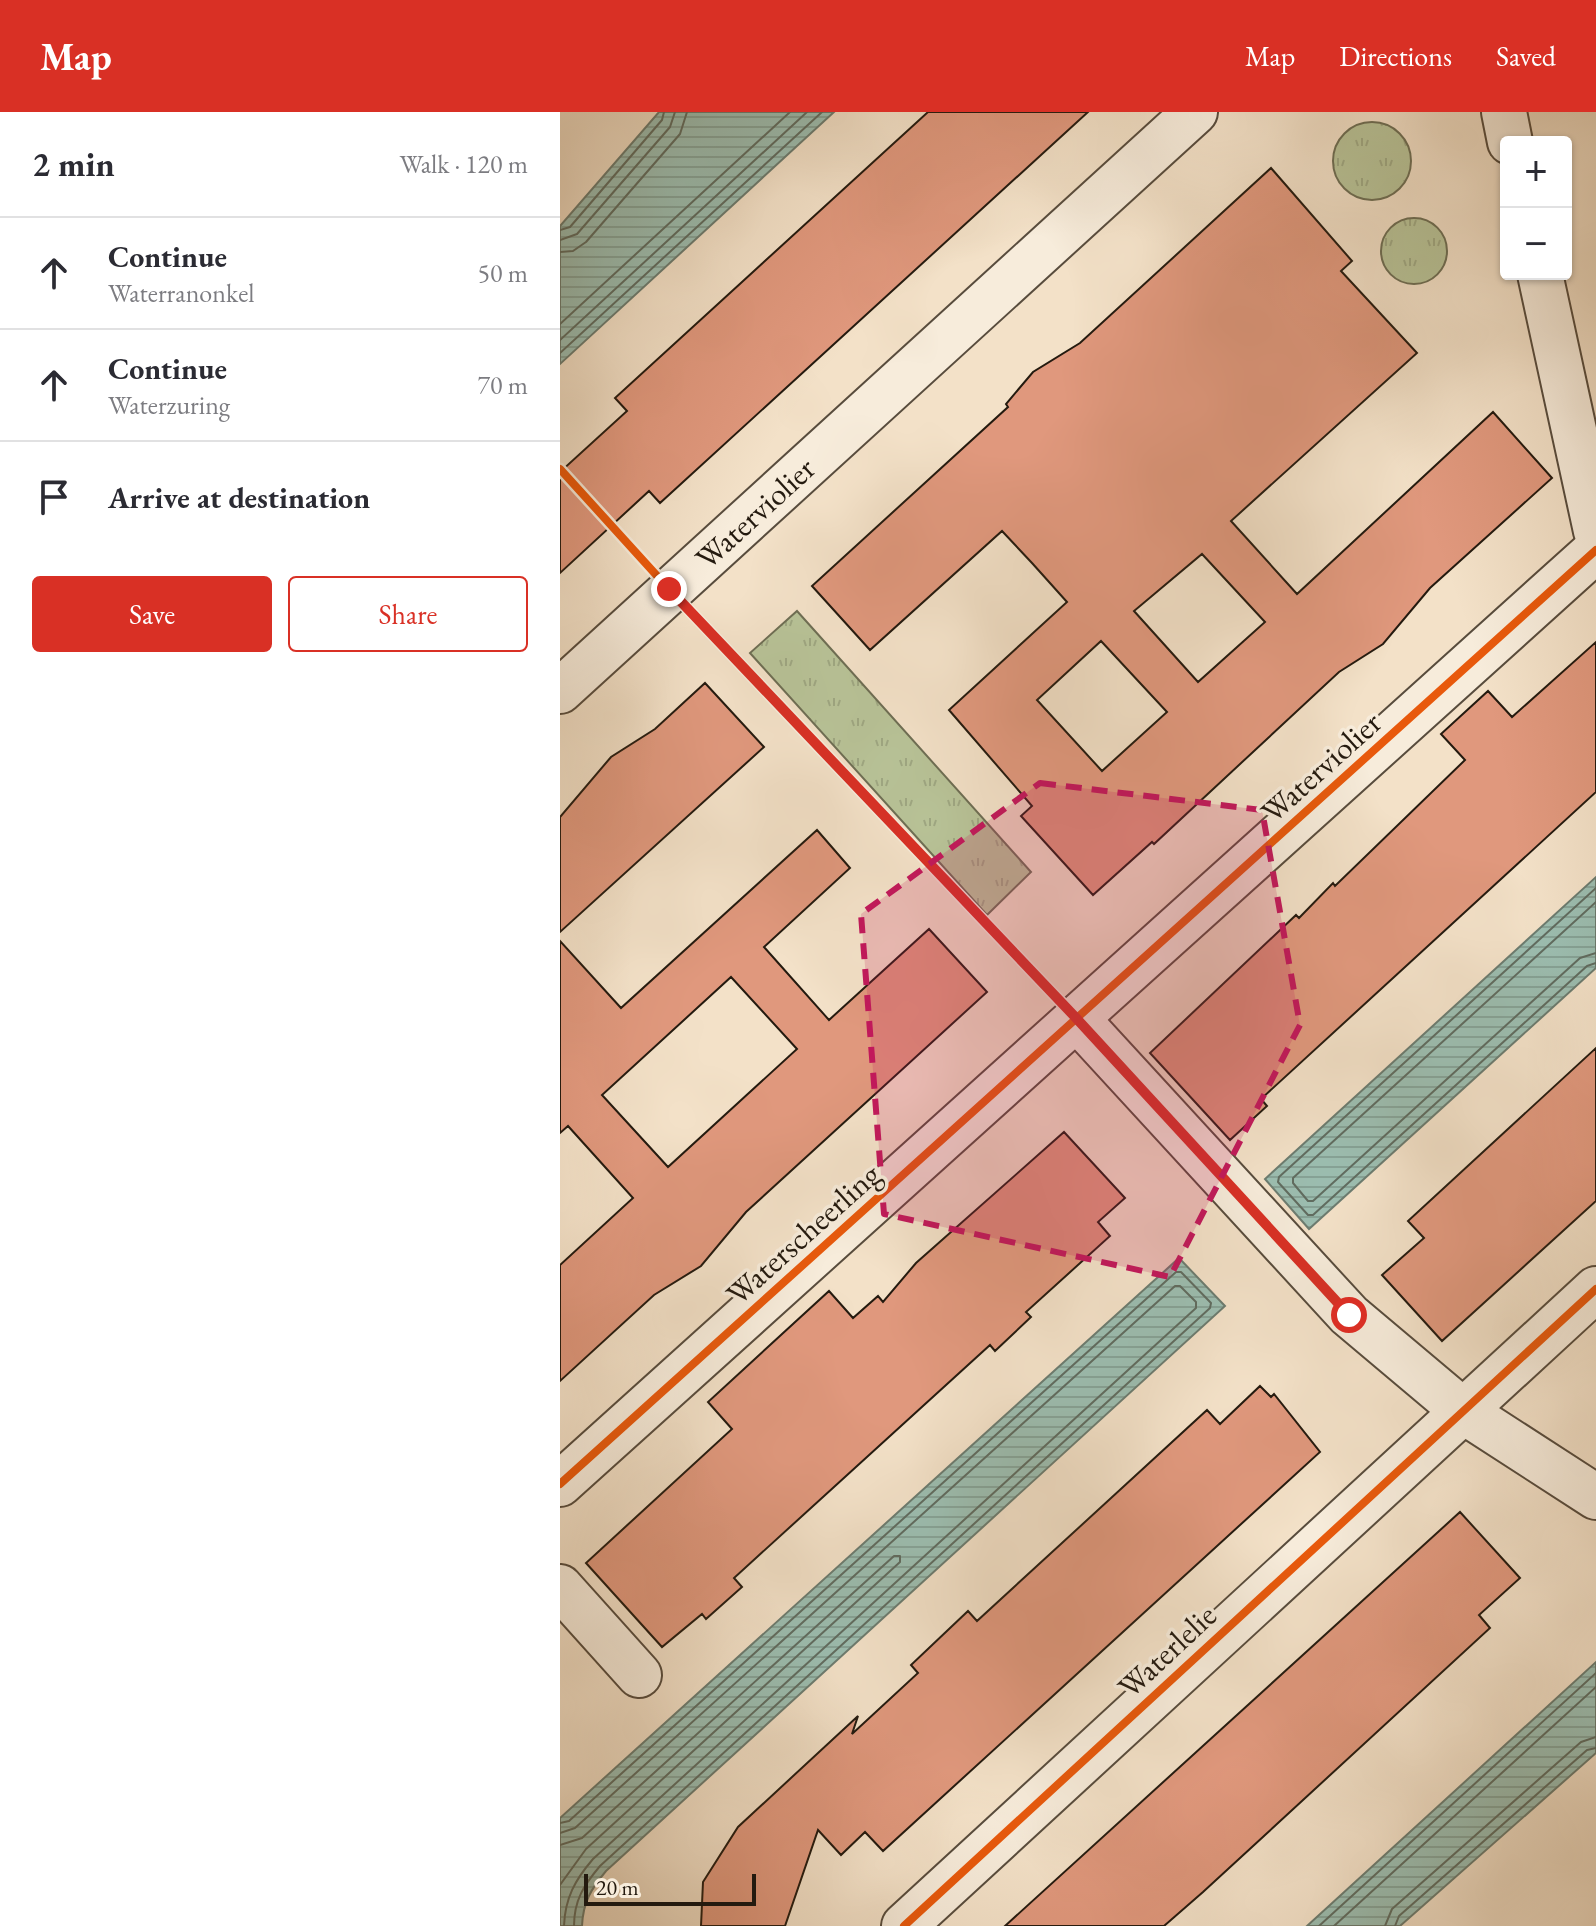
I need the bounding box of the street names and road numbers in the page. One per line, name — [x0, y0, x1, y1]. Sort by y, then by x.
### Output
street label: Waterviolier — [686, 448, 824, 579]
street label: Waterviolier — [1252, 702, 1390, 832]
street label: Waterscheerling — [717, 1153, 890, 1314]
street label: Waterlelie — [1109, 1595, 1225, 1707]

